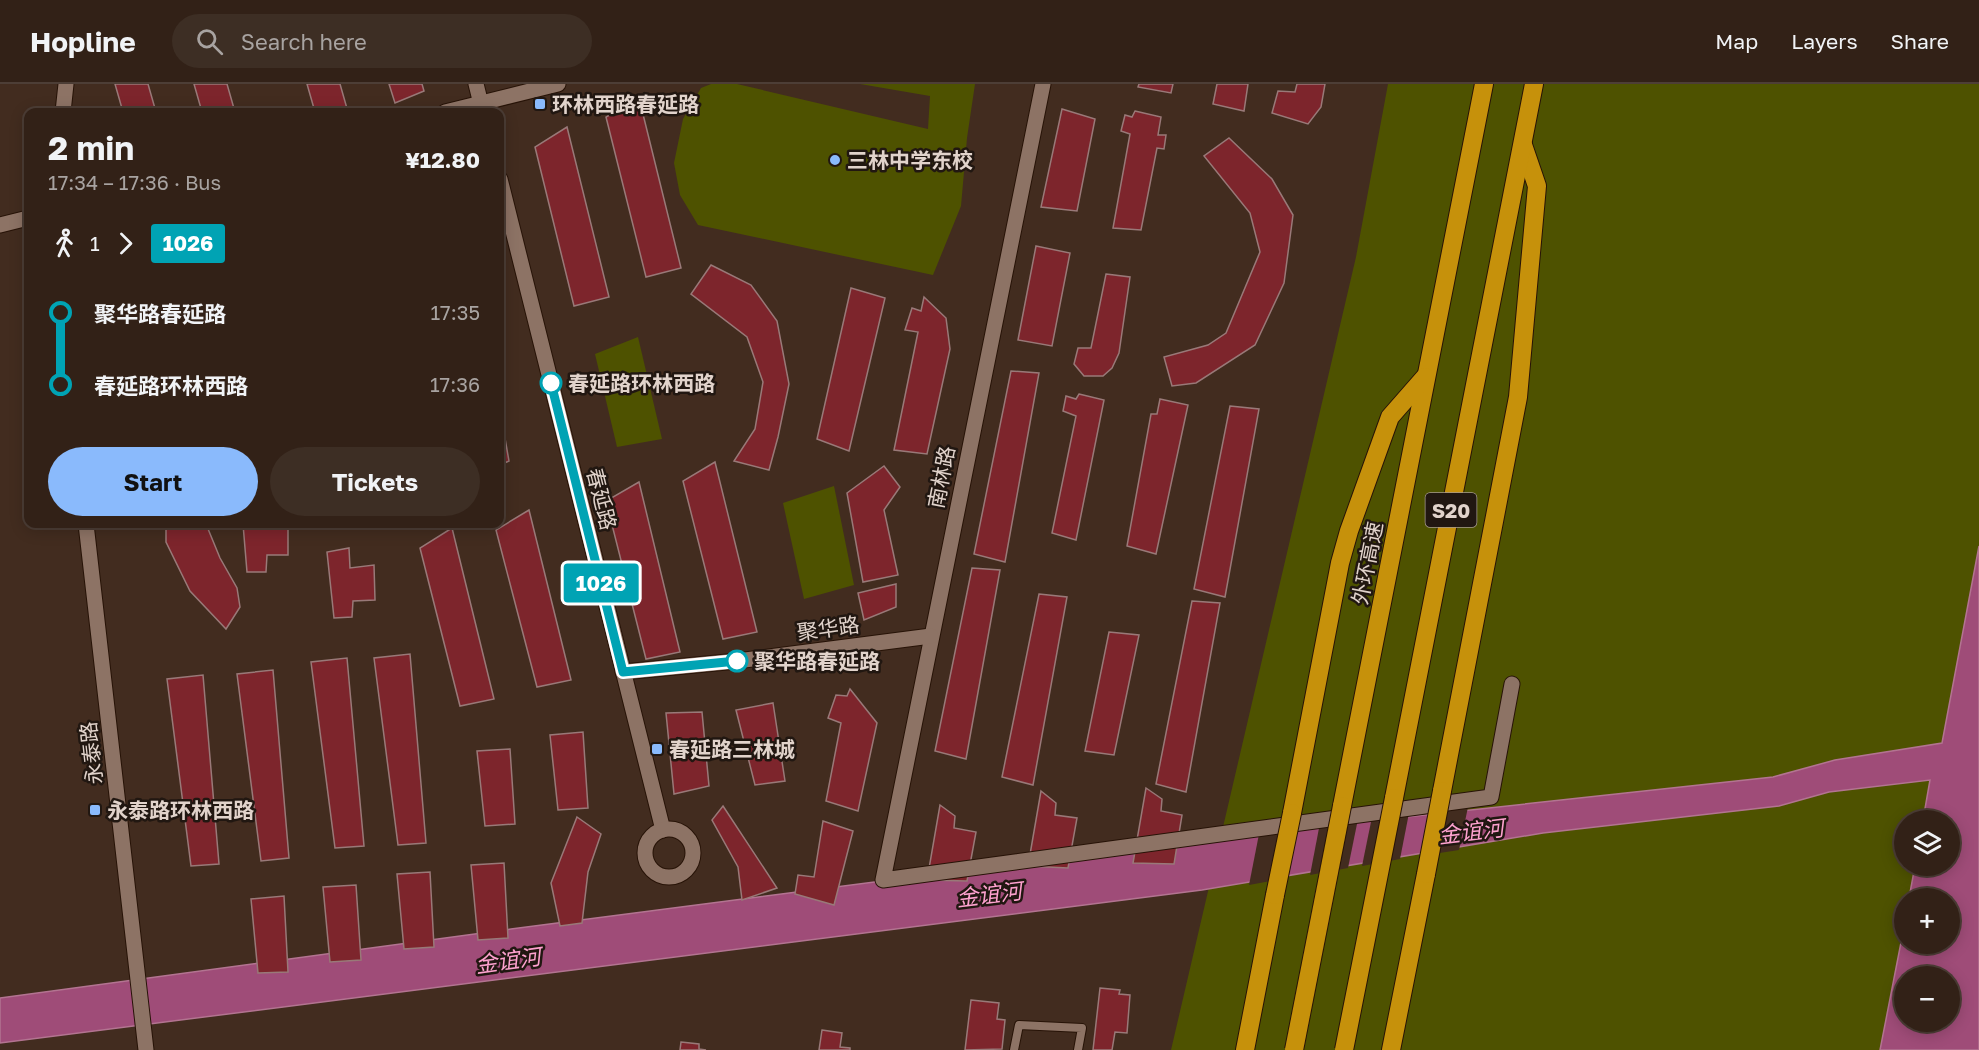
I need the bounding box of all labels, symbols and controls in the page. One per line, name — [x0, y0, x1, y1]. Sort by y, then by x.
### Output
search box — [172, 14, 592, 68]
text: Hopline — [30, 25, 136, 58]
icon: search — [193, 25, 226, 58]
text: Search here — [241, 28, 367, 55]
text: Map — [1715, 28, 1758, 54]
text: Layers — [1791, 28, 1858, 54]
text: Share — [1891, 28, 1949, 54]
place label: 环林西路春延路 — [552, 91, 699, 117]
marker: 环林西路春延路 — [533, 97, 547, 111]
text: 2 min — [48, 128, 134, 167]
text: ¥12.80 — [405, 146, 480, 173]
place label: 三林中学东校 — [847, 147, 973, 173]
marker: 三林中学东校 — [828, 153, 842, 167]
text: 17:34 – 17:36 · Bus — [48, 170, 221, 194]
icon: walk — [48, 227, 81, 260]
icon: forward — [109, 227, 142, 260]
text: 1026 — [163, 230, 213, 256]
text: 1 — [90, 231, 100, 255]
text: 聚华路春延路 — [94, 300, 226, 327]
text: 17:35 — [430, 300, 480, 324]
place label: 春延路环林西路 — [568, 370, 715, 396]
text: 春延路环林西路 — [94, 372, 248, 399]
text: 17:36 — [430, 372, 480, 396]
marker: 春延路环林西路 — [540, 372, 562, 394]
street label: 南林路 — [922, 444, 960, 510]
button: Start — [48, 447, 258, 516]
button: Tickets — [270, 447, 480, 516]
street label: 春延路 — [582, 465, 622, 533]
road number: S20 — [1426, 493, 1476, 527]
street label: 外环高速 — [1346, 519, 1388, 607]
line badge: 1026 — [559, 564, 643, 602]
text: 1026 — [576, 570, 626, 596]
street label: 聚华路 — [795, 611, 861, 645]
place label: 聚华路春延路 — [754, 648, 880, 674]
marker: 聚华路春延路 — [726, 650, 748, 672]
street label: 永泰路 — [75, 720, 107, 786]
place label: 春延路三林城 — [669, 736, 795, 762]
marker: 春延路三林城 — [650, 742, 664, 756]
place label: 永泰路环林西路 — [107, 797, 254, 823]
marker: 永泰路环林西路 — [88, 803, 102, 817]
map controls — [1894, 810, 1960, 1032]
button: layers — [1894, 810, 1960, 876]
water label: 金谊河 — [1437, 813, 1509, 848]
water label: 金谊河 — [955, 876, 1027, 911]
button: + — [1894, 888, 1960, 954]
water label: 金谊河 — [473, 941, 547, 978]
button: − — [1894, 966, 1960, 1032]

